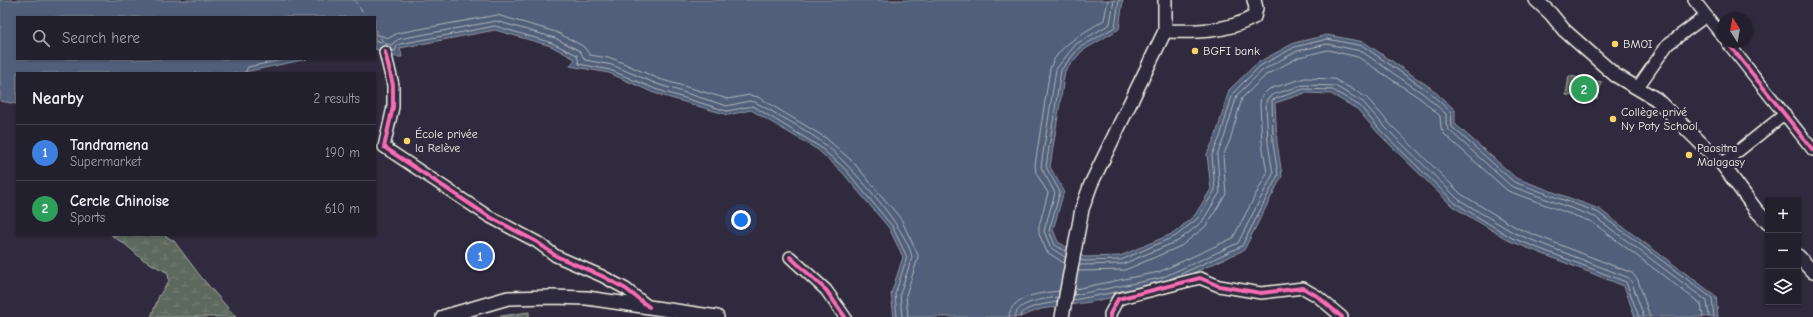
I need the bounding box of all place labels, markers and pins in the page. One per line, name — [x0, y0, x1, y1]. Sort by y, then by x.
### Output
place label: BMOI — [1623, 37, 1653, 51]
marker: BMOI — [1610, 39, 1620, 49]
place label: BGFI bank — [1203, 44, 1260, 58]
marker: BGFI bank — [1190, 46, 1200, 56]
pin: 2 — [1571, 74, 1597, 104]
place label: Collège privé Ny Poty School — [1621, 105, 1698, 133]
marker: Collège privé Ny Poty School — [1608, 114, 1618, 124]
place label: École privée la Relève — [415, 127, 478, 155]
marker: École privée la Relève — [402, 136, 412, 146]
place label: Paositra Malagasy — [1697, 141, 1746, 169]
marker: Paositra Malagasy — [1684, 150, 1694, 160]
pin: 1 — [467, 241, 493, 271]

